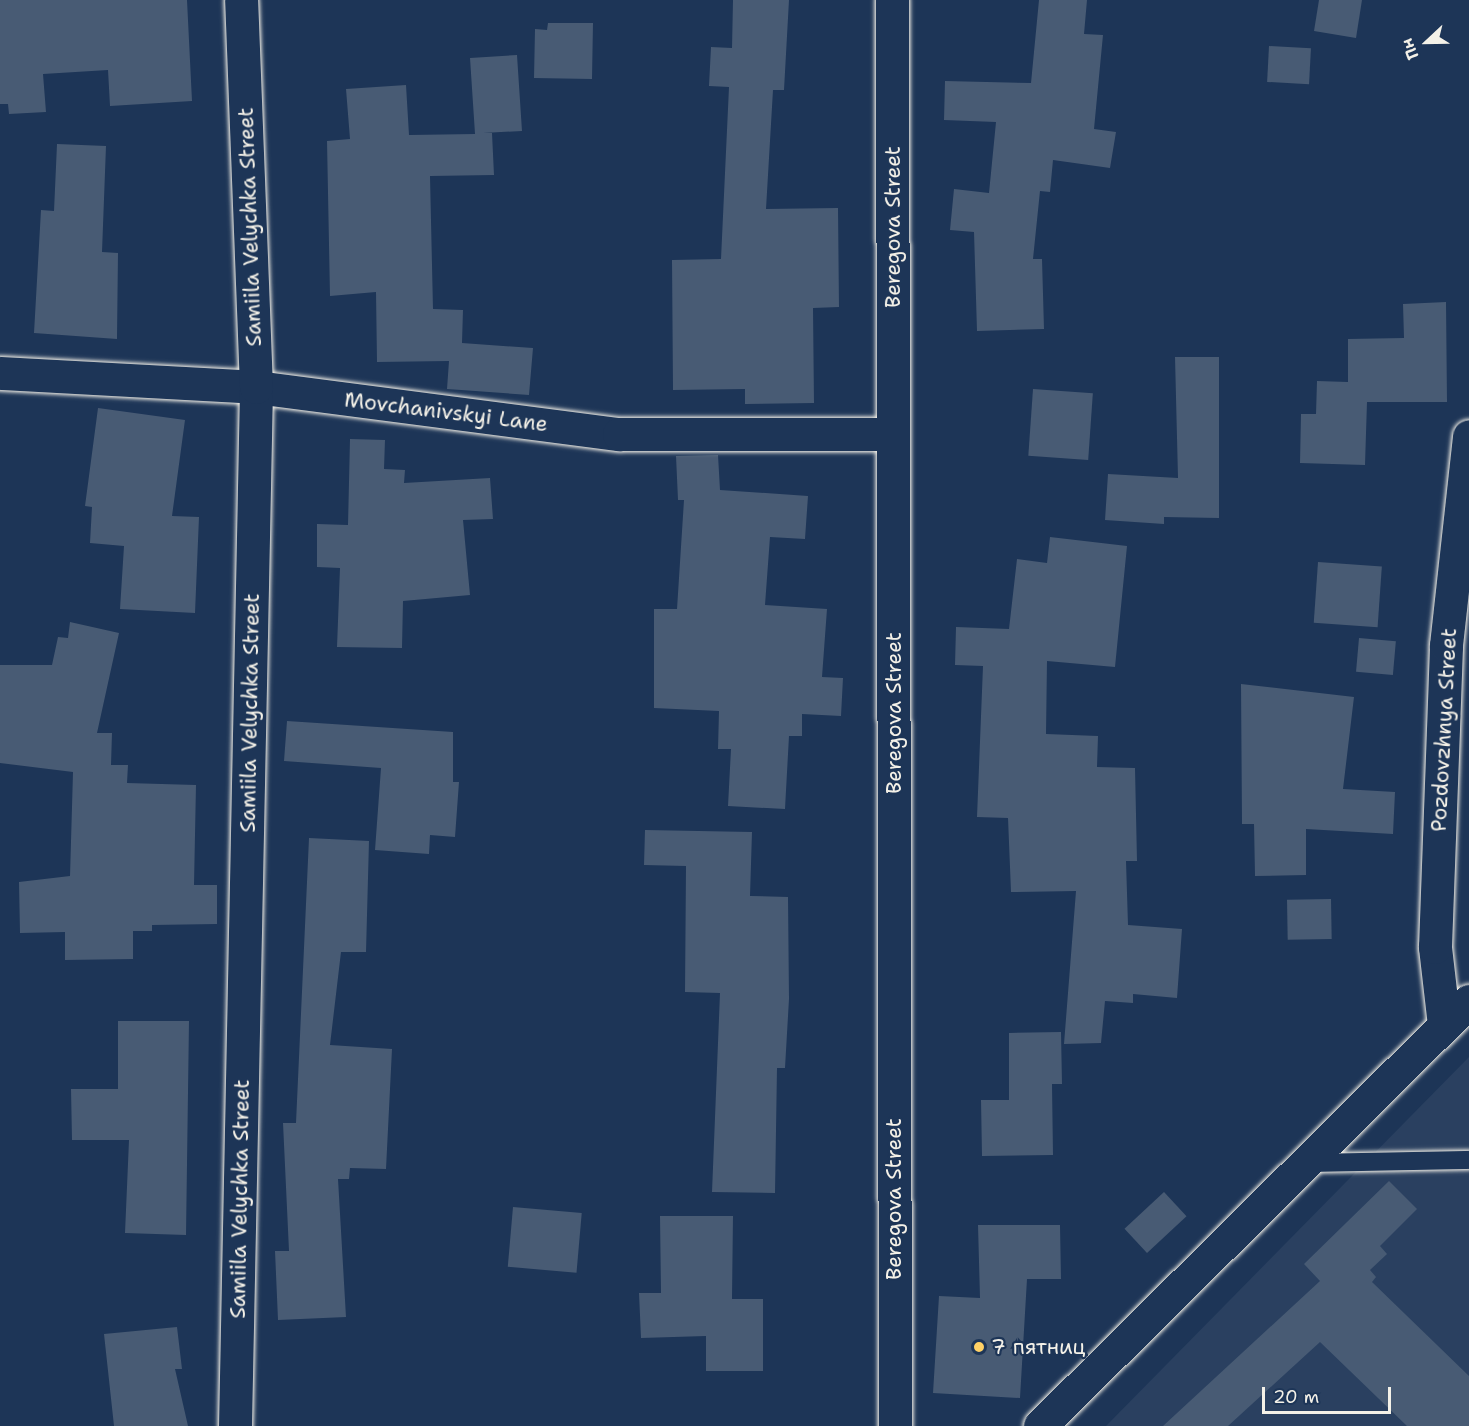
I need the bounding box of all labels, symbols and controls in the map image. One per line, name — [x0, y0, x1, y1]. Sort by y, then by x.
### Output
north arrow — [1397, 12, 1457, 72]
text: Пн — [1396, 35, 1424, 63]
street label: Samiila Velychka Street — [233, 107, 267, 347]
street label: Beregova Street — [880, 146, 906, 308]
street label: Movchanivskyi Lane — [343, 387, 549, 437]
street label: Samiila Velychka Street — [235, 593, 265, 833]
street label: Pozdovzhnya Street — [1426, 628, 1462, 832]
street label: Beregova Street — [881, 632, 907, 794]
street label: Samiila Velychka Street — [225, 1079, 255, 1319]
street label: Beregova Street — [881, 1118, 907, 1280]
place label: 7 пятниц — [991, 1334, 1086, 1360]
marker: 7 пятниц — [972, 1340, 986, 1354]
scale bar — [1265, 1375, 1394, 1413]
text: 20 m — [1273, 1385, 1319, 1409]

